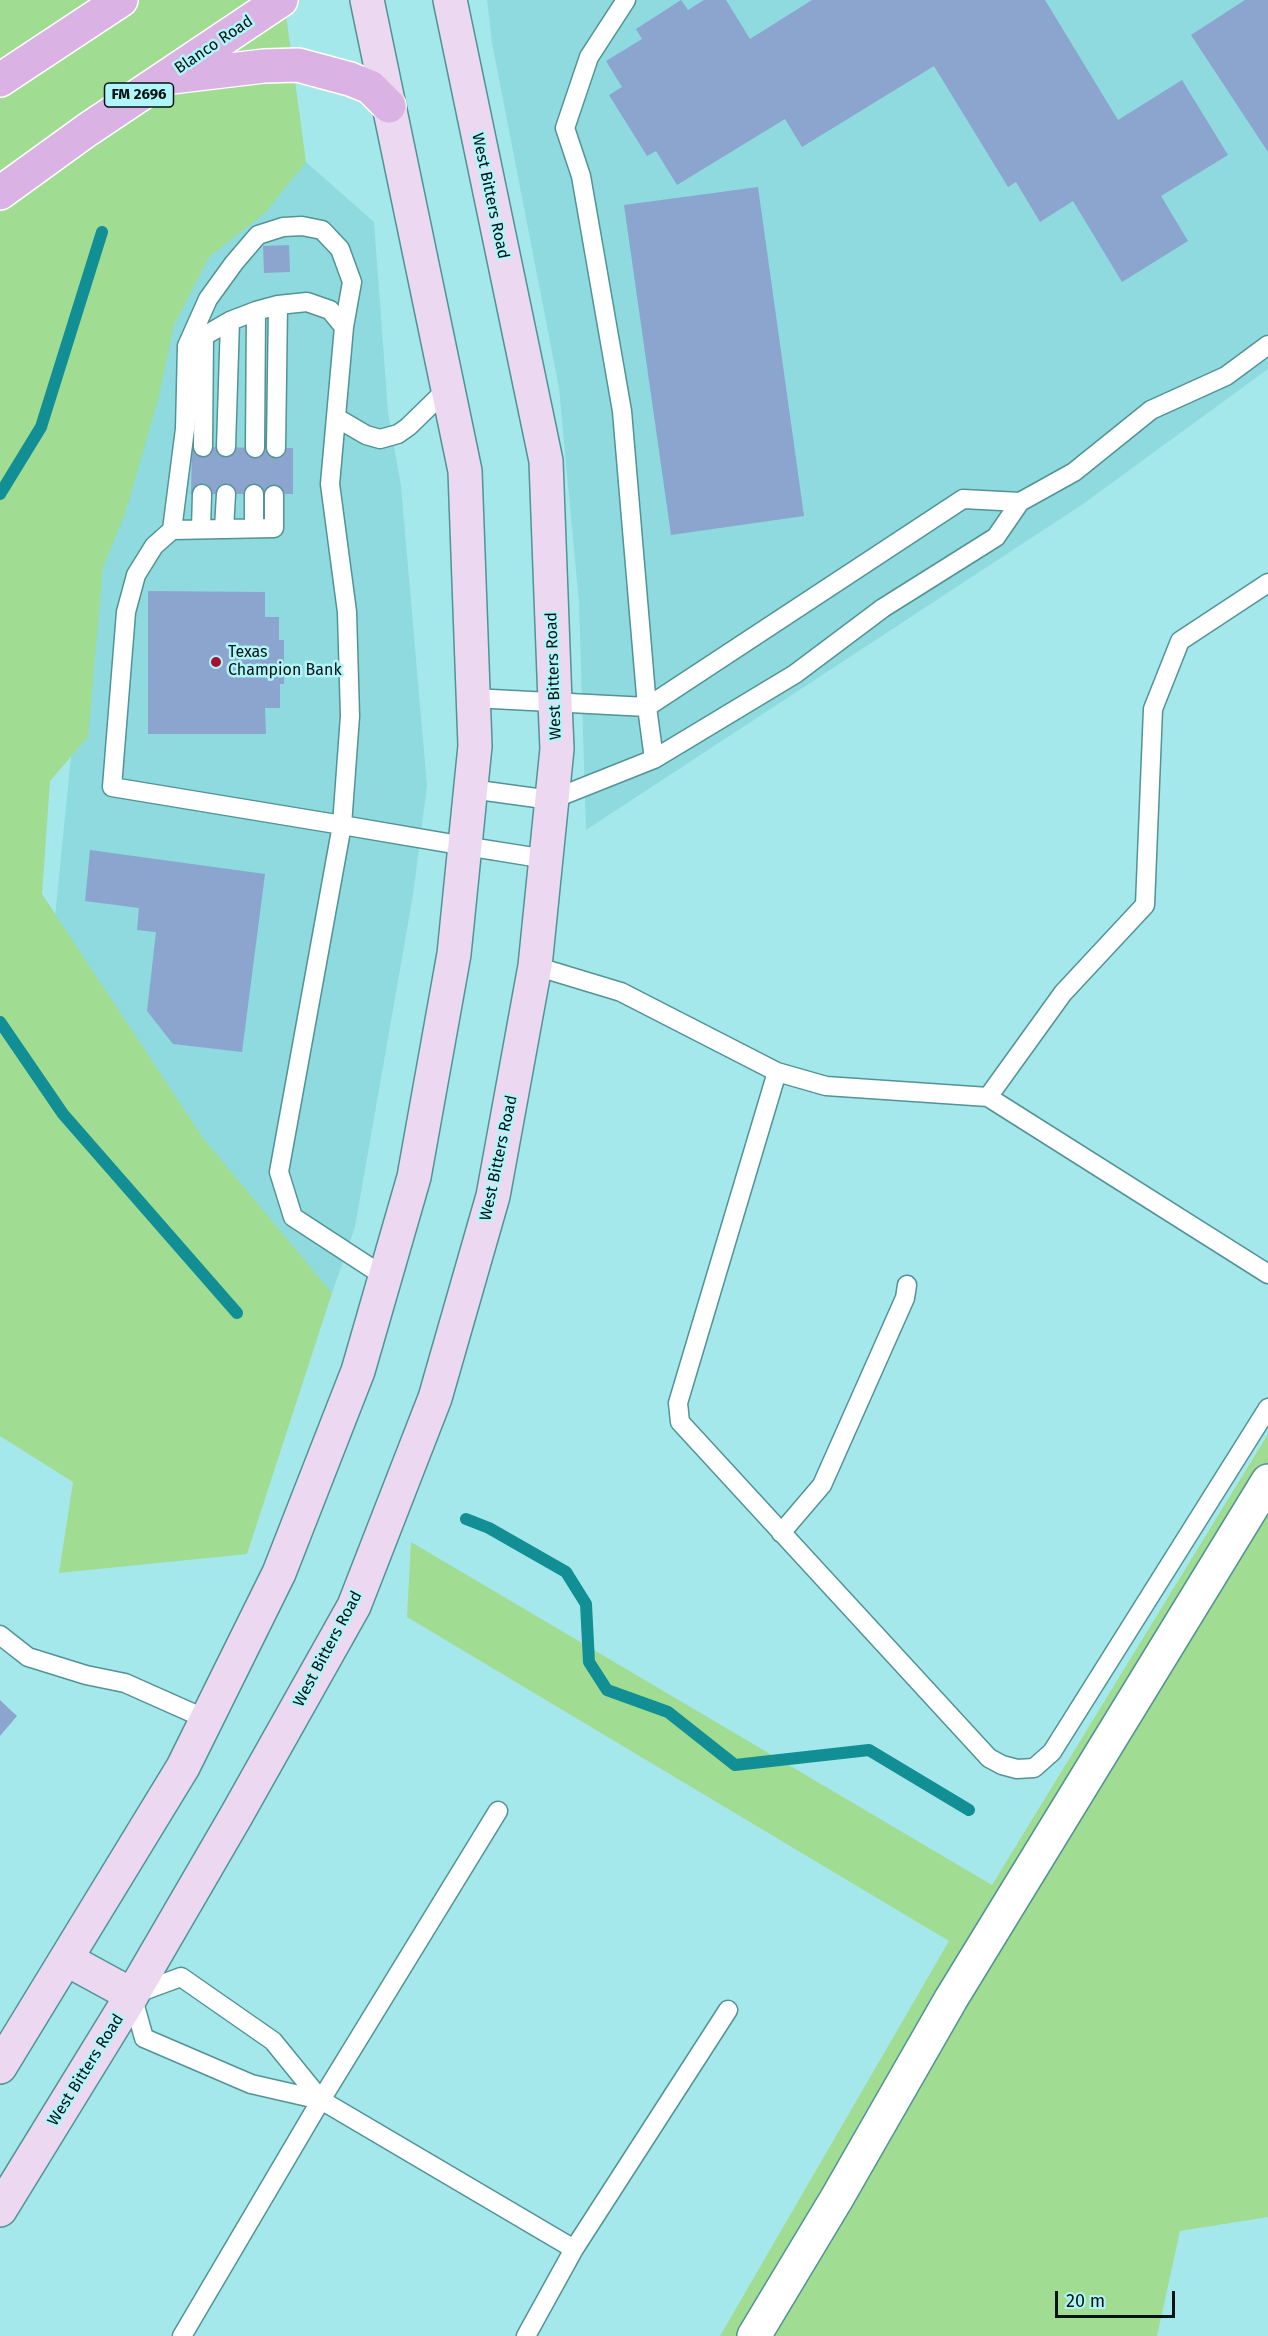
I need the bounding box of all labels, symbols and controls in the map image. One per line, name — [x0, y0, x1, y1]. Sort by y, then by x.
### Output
street label: Blanco Road — [171, 12, 257, 78]
road number: FM 2696 — [104, 83, 174, 107]
street label: West Bitters Road — [467, 131, 513, 261]
street label: West Bitters Road — [542, 612, 566, 740]
place label: Texas Champion Bank — [228, 643, 342, 681]
marker: Texas Champion Bank — [209, 655, 223, 669]
street label: West Bitters Road — [476, 1093, 522, 1223]
street label: West Bitters Road — [289, 1588, 367, 1710]
street label: West Bitters Road — [44, 2011, 128, 2129]
scale bar — [1058, 2279, 1178, 2317]
text: 20 m — [1066, 2290, 1105, 2312]

